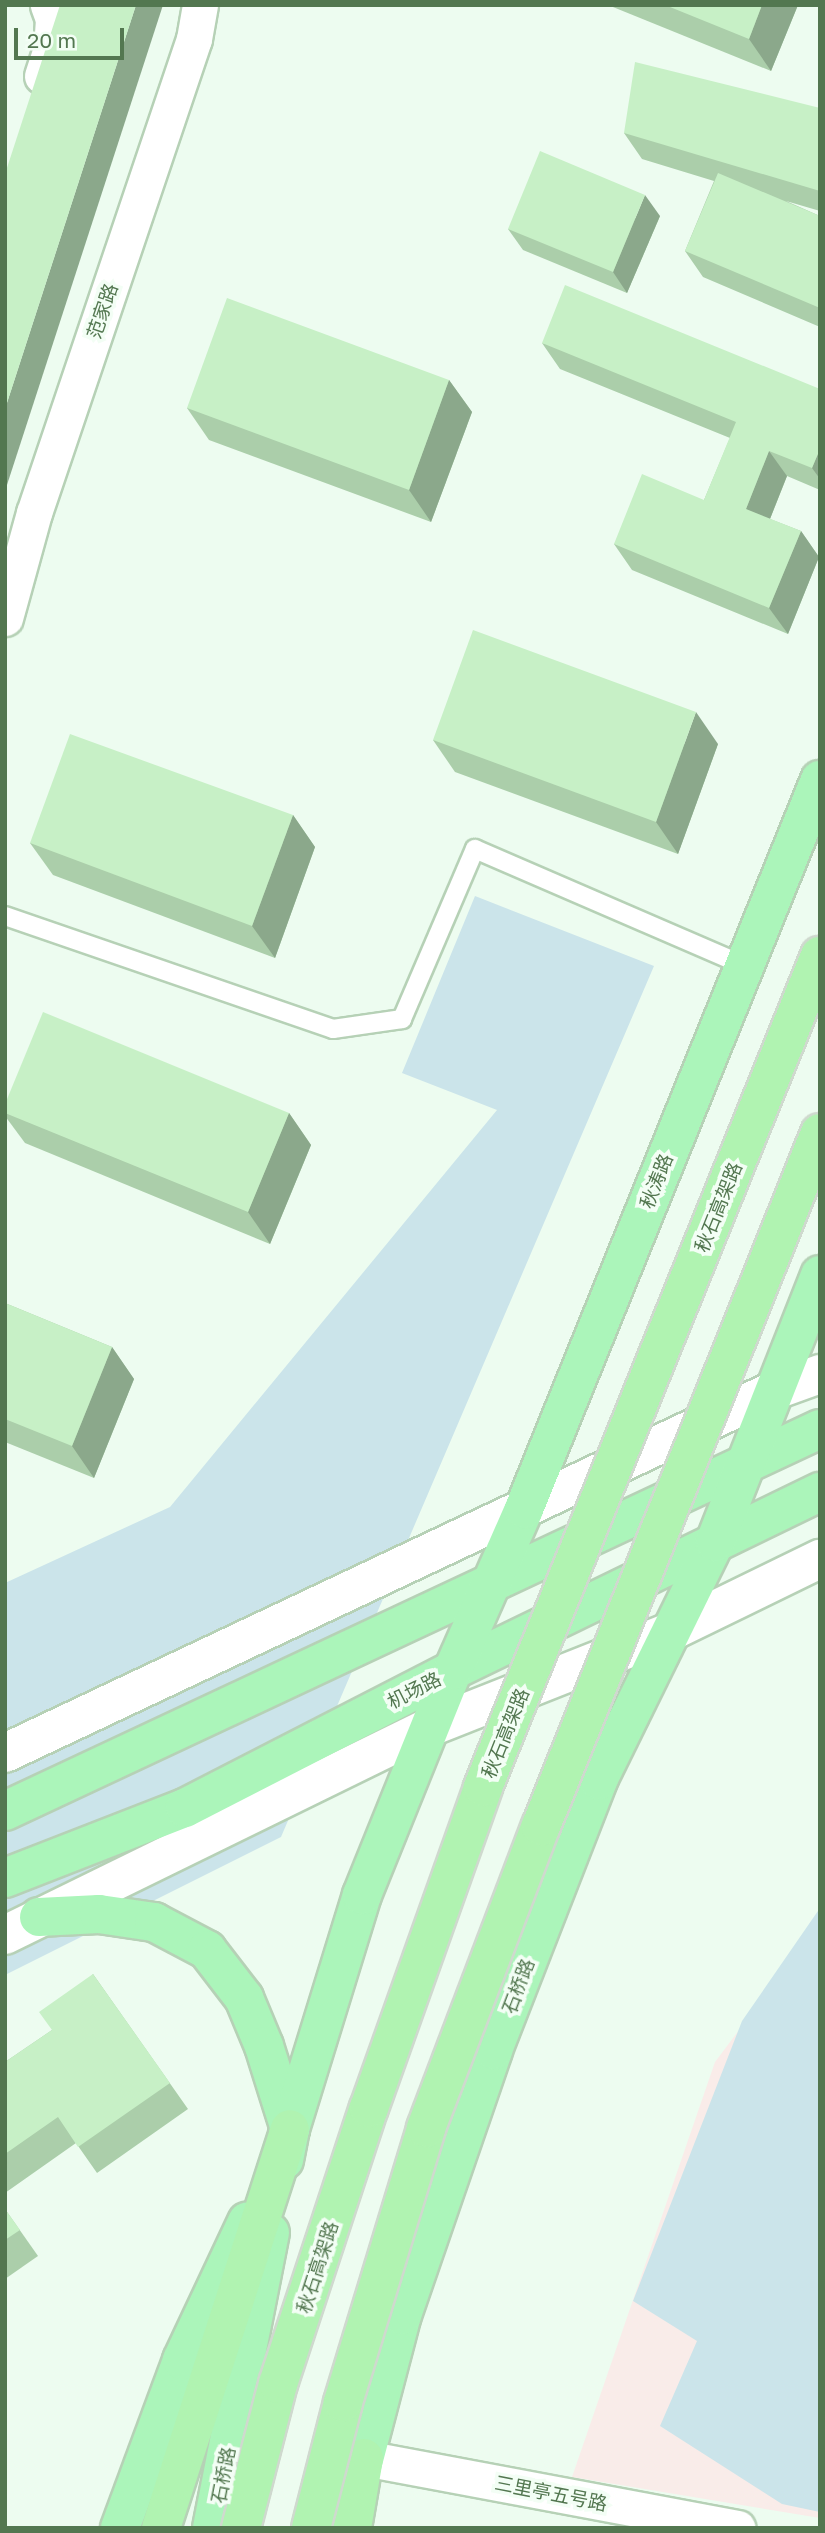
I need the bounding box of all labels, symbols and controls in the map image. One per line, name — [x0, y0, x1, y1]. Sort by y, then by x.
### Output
scale bar — [18, 14, 128, 58]
text: 20 m — [27, 27, 76, 53]
street label: 范家路 — [82, 280, 122, 342]
street label: 秋涛路 — [635, 1150, 677, 1212]
street label: 秋石高架路 — [690, 1159, 746, 1255]
street label: 机场路 — [383, 1667, 445, 1713]
street label: 秋石高架路 — [477, 1685, 533, 1781]
street label: 石桥路 — [497, 1955, 539, 2017]
street label: 秋石高架路 — [291, 2218, 343, 2316]
street label: 石桥路 — [206, 2445, 240, 2505]
street label: 三里亭五号路 — [493, 2471, 609, 2515]

